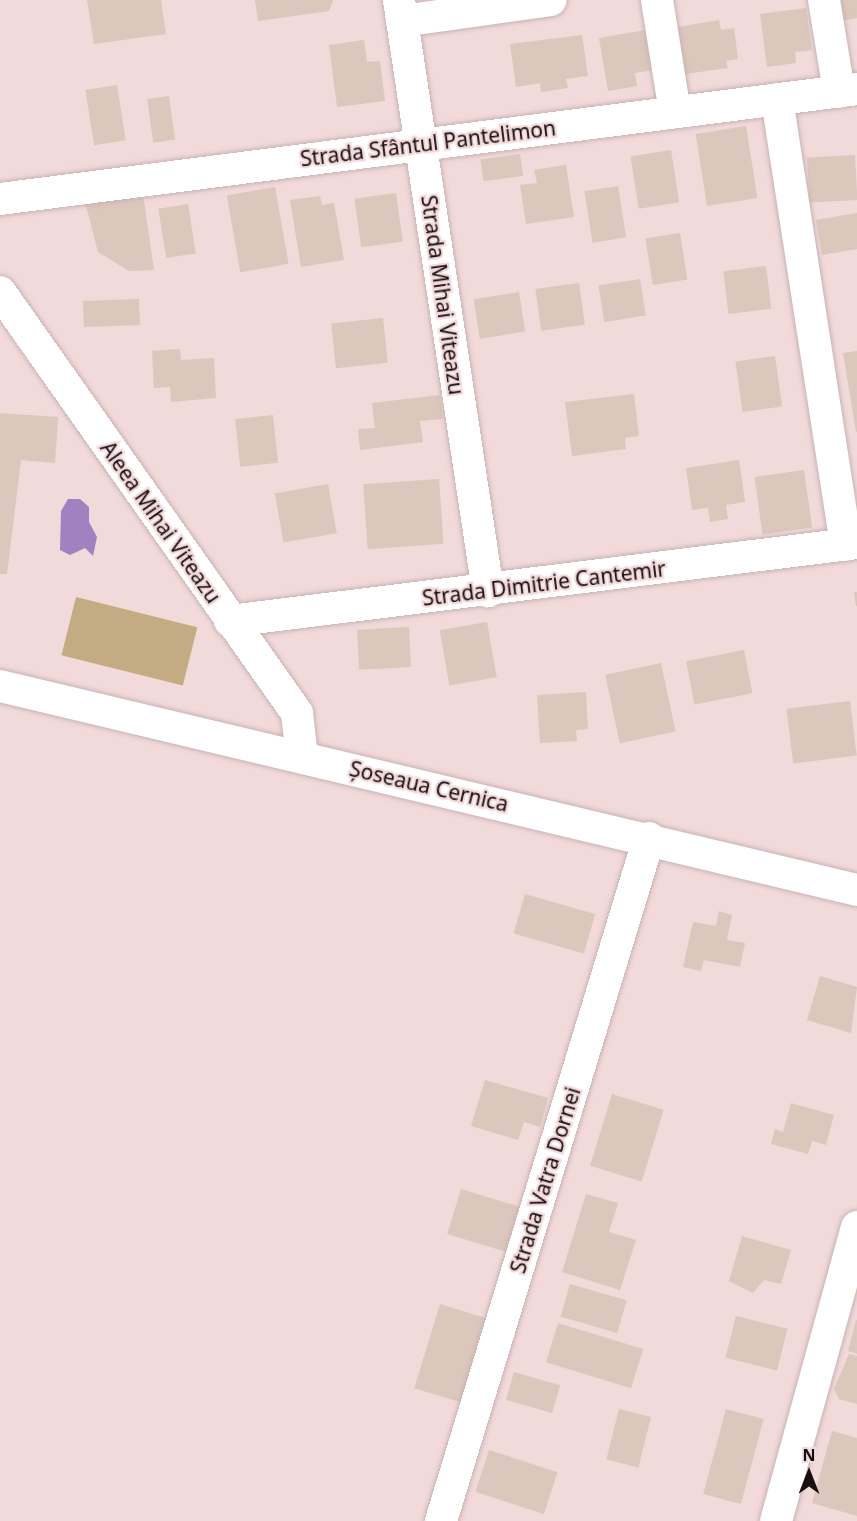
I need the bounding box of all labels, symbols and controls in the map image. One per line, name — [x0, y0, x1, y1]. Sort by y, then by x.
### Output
street label: Strada Sfântul Pantelimon — [299, 115, 557, 171]
street label: Strada Mihai Viteazu — [417, 193, 469, 397]
street label: Aleea Mihai Viteazu — [96, 436, 226, 608]
street label: Strada Dimitrie Cantemir — [421, 556, 667, 610]
street label: Șoseaua Cernica — [347, 755, 511, 817]
street label: Strada Vatra Dornei — [505, 1084, 585, 1276]
north arrow — [779, 1443, 839, 1503]
text: N — [802, 1444, 816, 1466]

